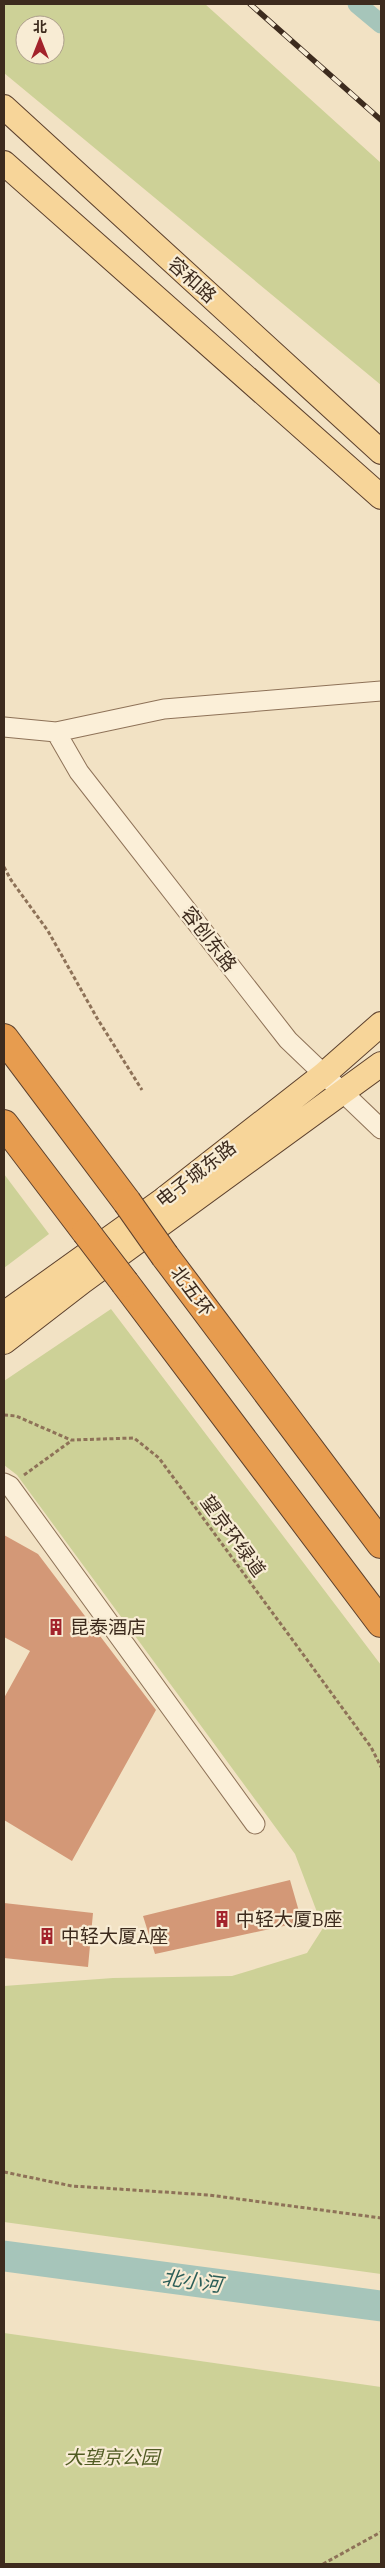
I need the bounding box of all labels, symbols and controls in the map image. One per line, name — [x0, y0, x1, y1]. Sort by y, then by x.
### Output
north arrow — [15, 15, 65, 65]
text: 北 — [33, 19, 47, 36]
street label: 容和路 — [163, 252, 221, 308]
street label: 容创东路 — [177, 902, 241, 976]
street label: 电子城东路 — [151, 1136, 241, 1212]
street label: 北五环 — [166, 1261, 218, 1321]
street label: 望京环绿道 — [196, 1491, 270, 1581]
place label: 昆泰酒店 — [70, 1616, 146, 1639]
building icon: 昆泰酒店 — [46, 1617, 66, 1637]
place label: 中轻大厦B座 — [236, 1908, 342, 1931]
building icon: 中轻大厦B座 — [212, 1909, 232, 1929]
place label: 中轻大厦A座 — [61, 1925, 168, 1948]
building icon: 中轻大厦A座 — [37, 1926, 57, 1946]
water label: 北小河 — [161, 2265, 227, 2298]
park label: 大望京公园 — [64, 2446, 162, 2469]

